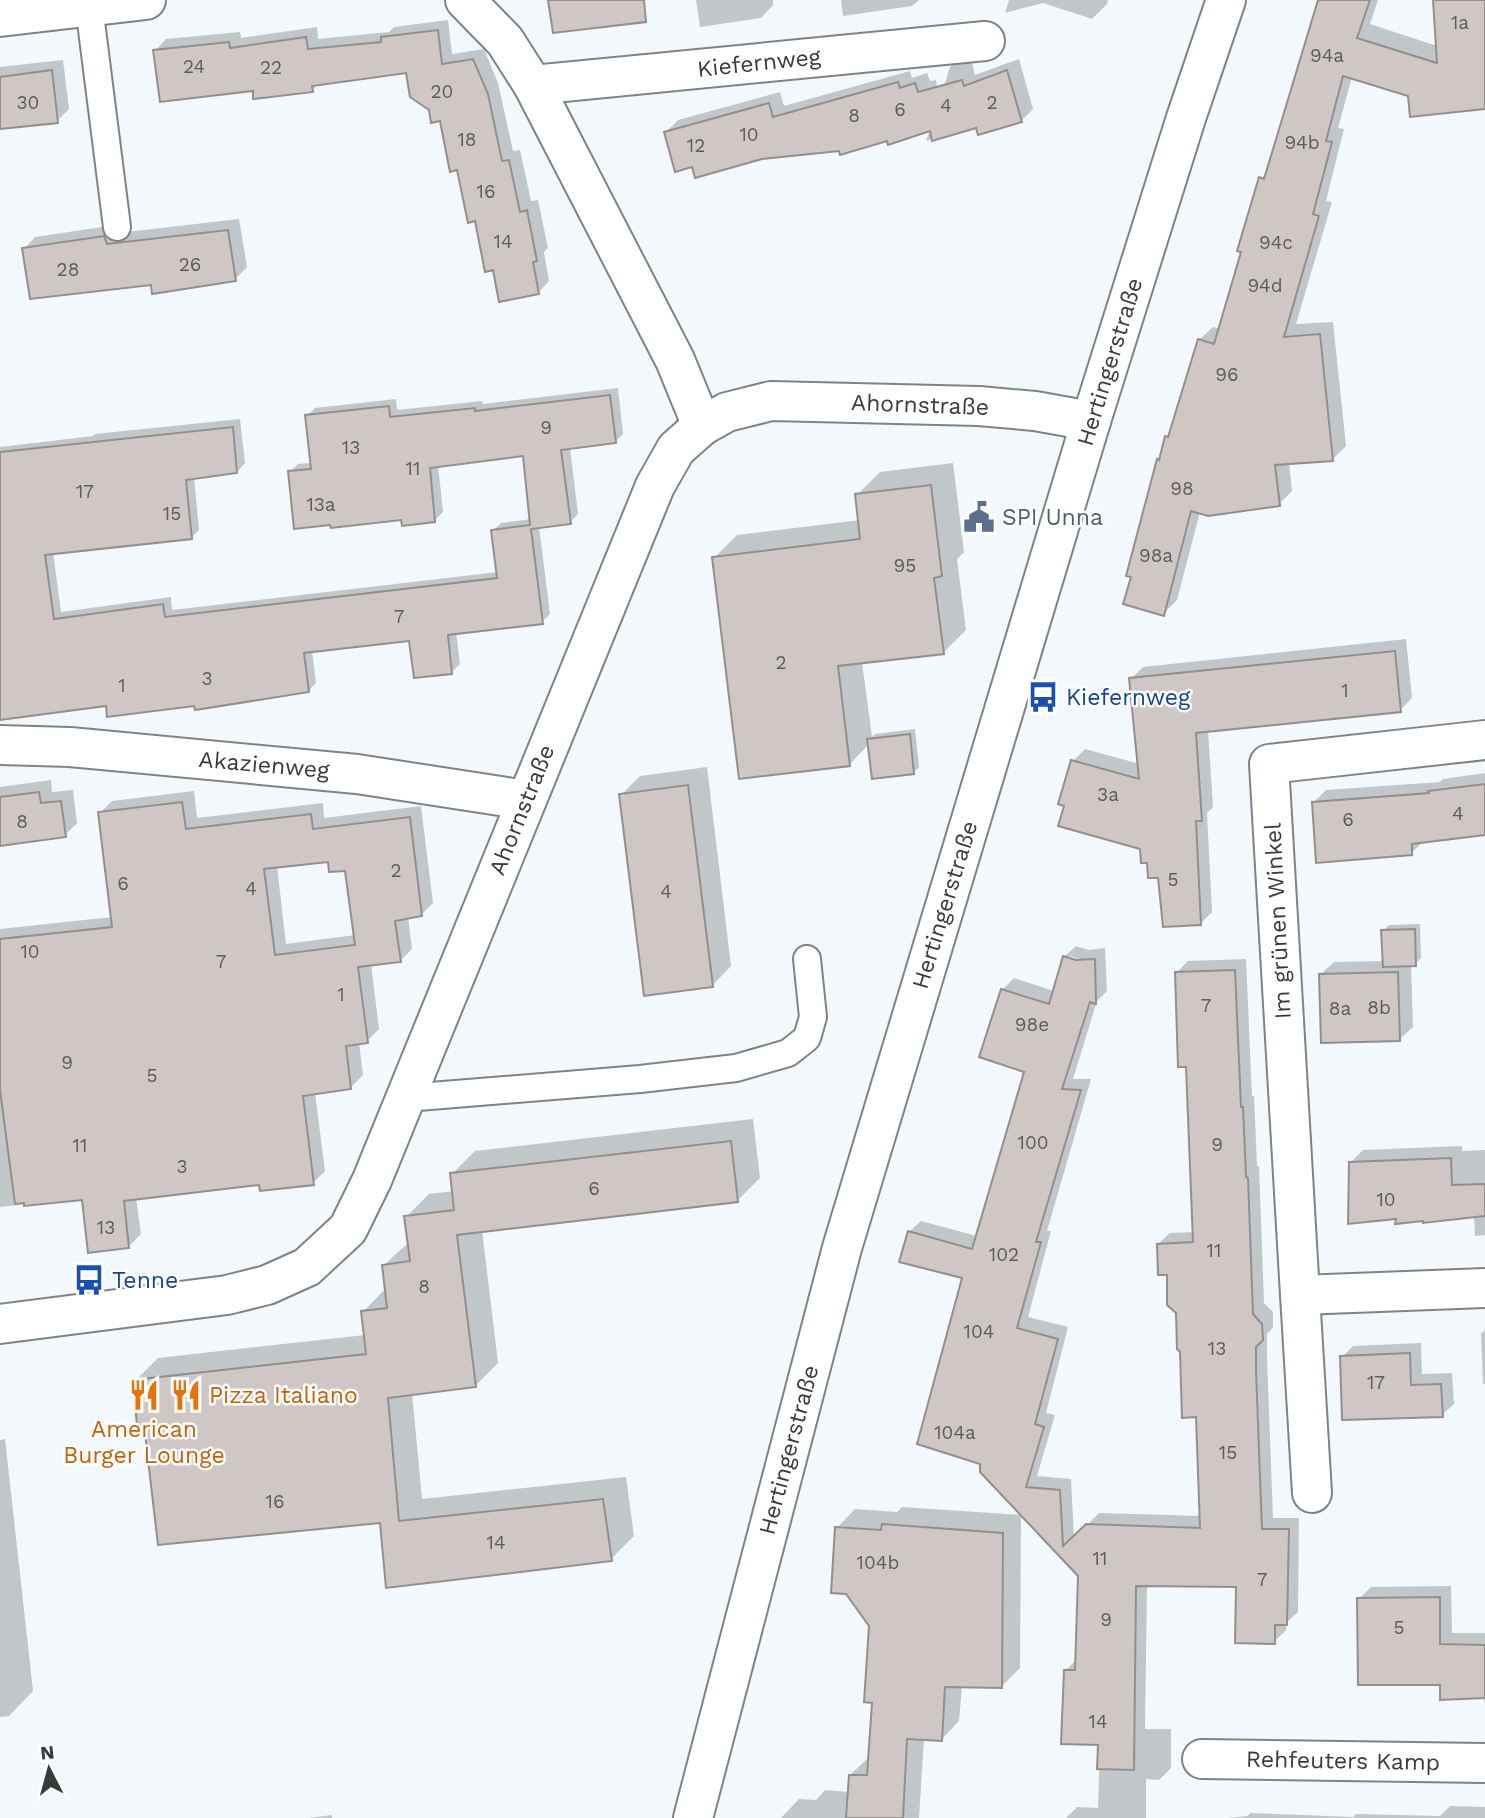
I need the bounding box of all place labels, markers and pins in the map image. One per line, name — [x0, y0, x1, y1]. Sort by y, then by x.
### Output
public building icon: SPI Unna — [962, 500, 996, 534]
place label: SPI Unna — [1002, 504, 1103, 531]
bus stop icon: Kiefernweg — [1026, 680, 1060, 714]
place label: Kiefernweg — [1066, 684, 1191, 711]
bus stop icon: Tenne — [72, 1263, 106, 1297]
place label: Tenne — [112, 1267, 178, 1294]
restaurant icon: American Burger Lounge — [127, 1378, 161, 1412]
restaurant icon: Pizza Italiano — [169, 1378, 203, 1412]
place label: Pizza Italiano — [209, 1382, 358, 1409]
place label: American Burger Lounge — [63, 1416, 225, 1469]

